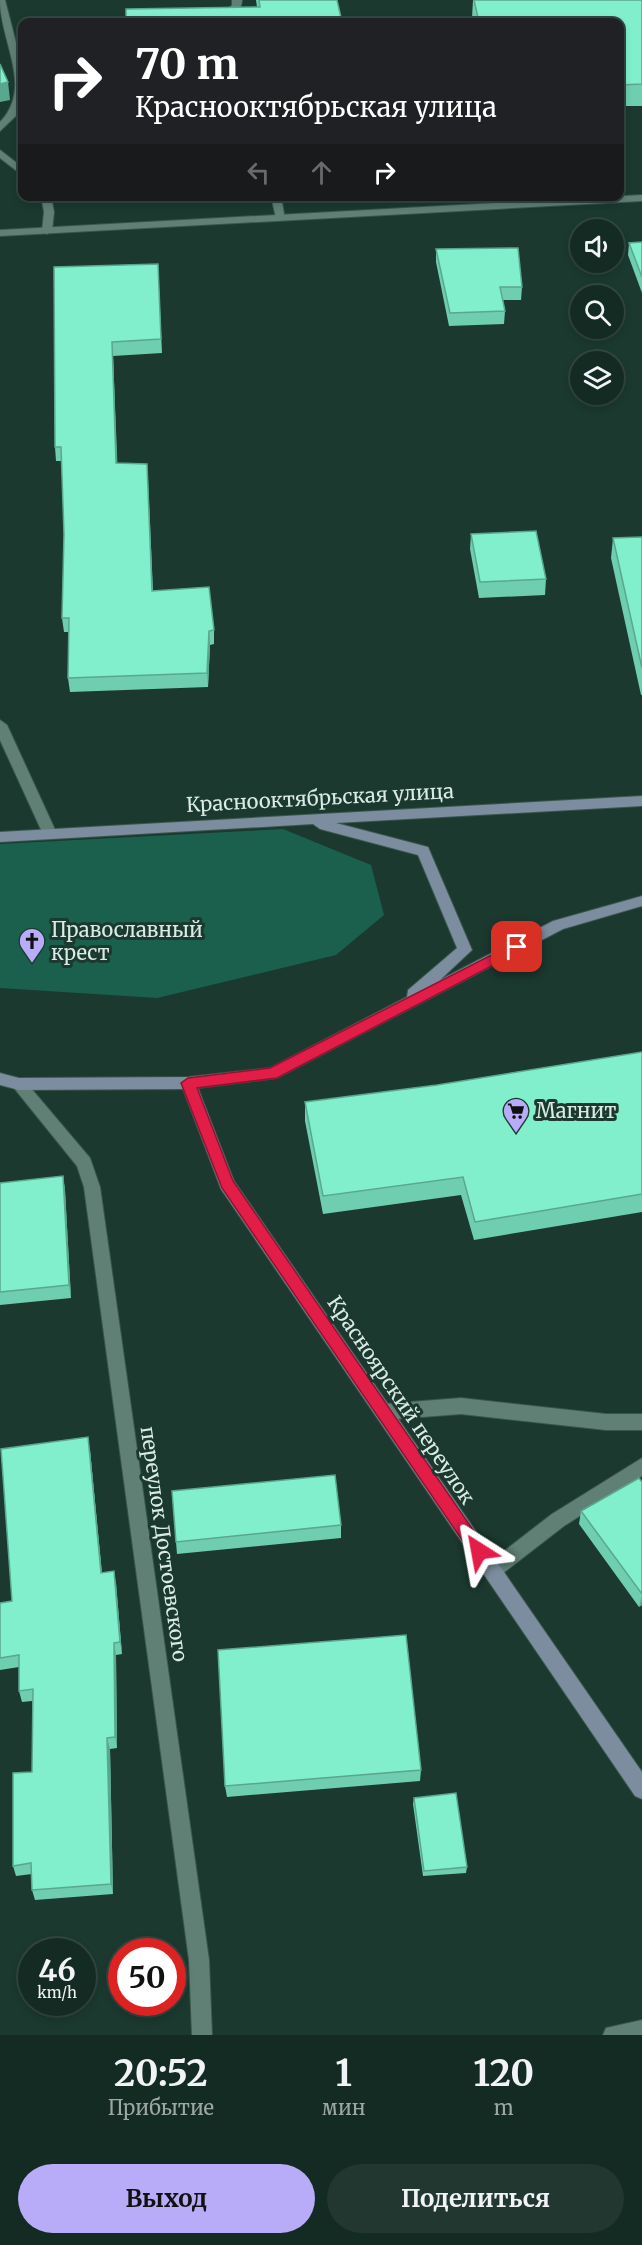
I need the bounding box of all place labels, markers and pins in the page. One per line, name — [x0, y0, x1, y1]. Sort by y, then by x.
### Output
place label: Православный крест — [51, 917, 203, 965]
pin — [491, 921, 542, 972]
church icon: Православный крест — [17, 926, 47, 964]
supermarket icon: Магнит — [501, 1096, 531, 1134]
place label: Магнит — [536, 1098, 616, 1123]

